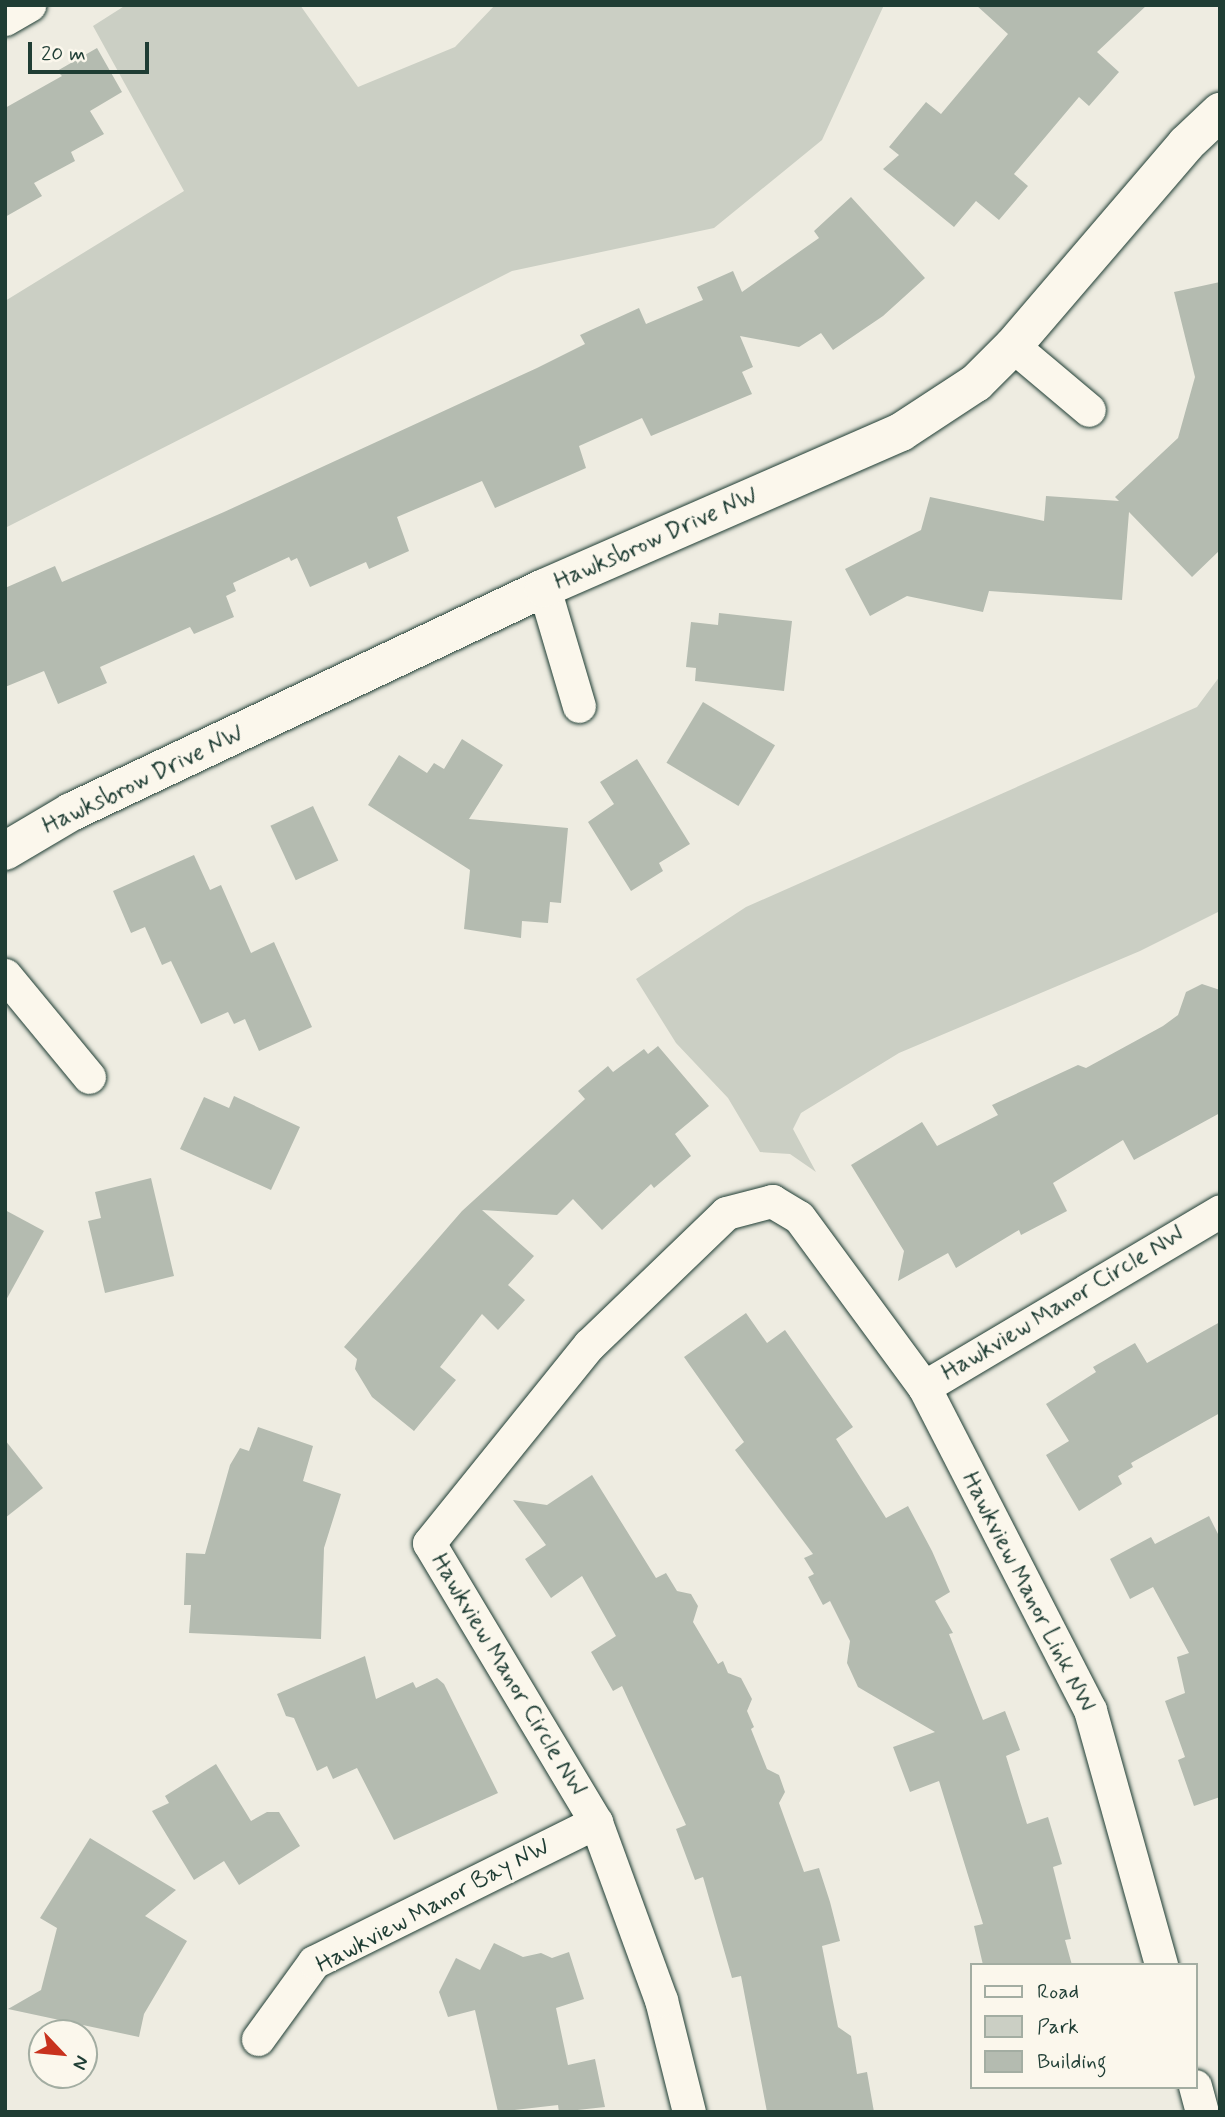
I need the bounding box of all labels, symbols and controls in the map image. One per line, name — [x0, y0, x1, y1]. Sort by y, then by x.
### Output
scale bar — [32, 28, 152, 72]
text: 20 m — [41, 40, 86, 68]
street label: Hawksbrow Drive NW — [551, 482, 761, 596]
street label: Hawksbrow Drive NW — [39, 719, 247, 841]
street label: Hawkview Manor Circle NW — [935, 1219, 1191, 1389]
street label: Hawkview Manor Link NW — [954, 1466, 1102, 1718]
street label: Hawkview Manor Circle NW — [423, 1547, 593, 1803]
street label: Hawkview Manor Bay NW — [311, 1832, 555, 1980]
legend — [970, 1963, 1197, 2089]
text: Road — [1037, 1978, 1079, 2006]
text: Park — [1037, 2013, 1079, 2041]
north arrow — [28, 2019, 98, 2089]
text: Building — [1037, 2048, 1107, 2076]
text: N — [67, 2051, 95, 2074]

